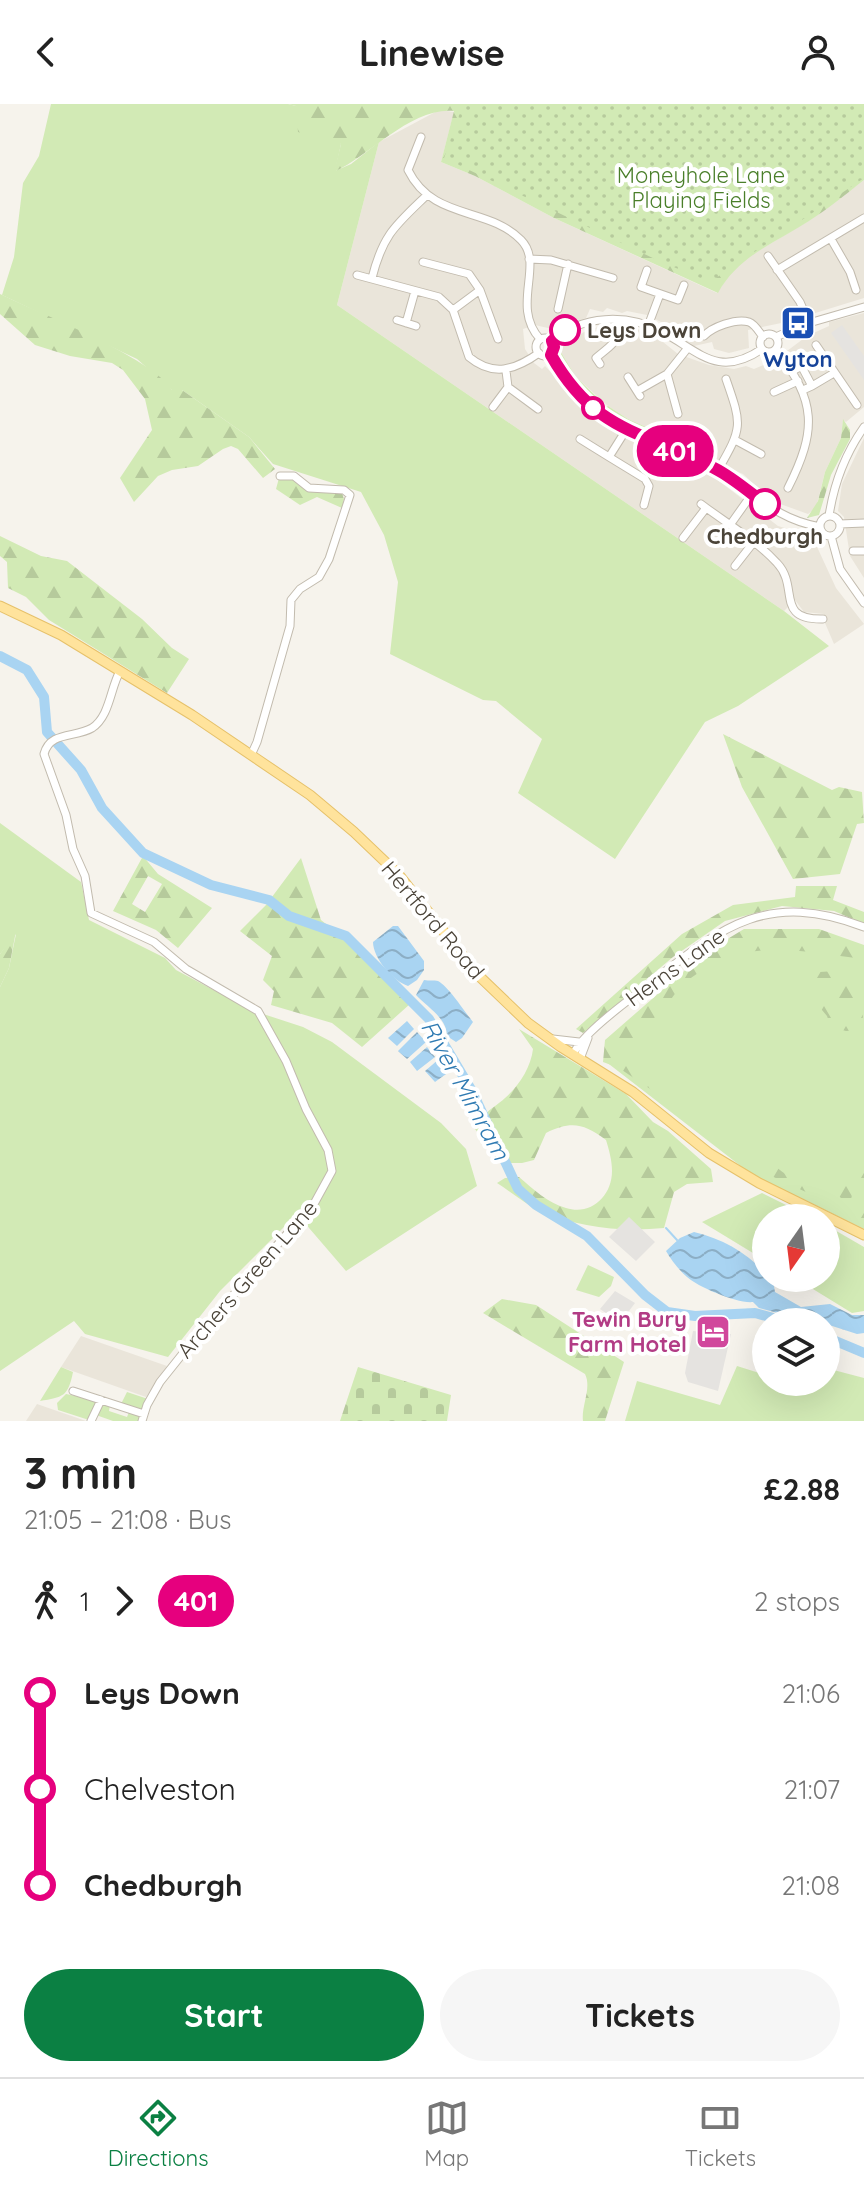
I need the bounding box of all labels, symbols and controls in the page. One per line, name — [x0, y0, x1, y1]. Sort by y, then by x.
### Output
icon: back — [24, 30, 68, 74]
text: Linewise — [359, 30, 505, 75]
icon: person — [796, 30, 840, 74]
park label: Moneyhole Lane Playing Fields — [617, 161, 785, 214]
bus stop icon: Wyton — [779, 304, 817, 342]
marker: Leys Down — [550, 315, 580, 345]
place label: Leys Down — [587, 316, 701, 344]
place label: Wyton — [763, 345, 833, 373]
unlabelled marker — [582, 397, 604, 419]
line badge: 401 — [629, 425, 721, 477]
text: 401 — [653, 433, 697, 468]
marker: Chedburgh — [750, 489, 780, 519]
place label: Chedburgh — [707, 522, 823, 550]
street label: Hertford Road — [375, 855, 491, 985]
street label: Herns Lane — [620, 922, 730, 1012]
water label: River Mimram — [415, 1014, 517, 1166]
street label: Archers Green Lane — [171, 1194, 323, 1364]
north arrow — [752, 1204, 840, 1292]
map controls — [752, 1204, 840, 1396]
place label: Tewin Bury Farm Hotel — [568, 1305, 687, 1358]
button: layers — [752, 1308, 840, 1396]
hotel icon: Tewin Bury Farm Hotel — [694, 1313, 732, 1351]
text: 3 min — [24, 1445, 137, 1500]
text: £2.88 — [764, 1470, 840, 1508]
text: 21:05 – 21:08 · Bus — [24, 1503, 232, 1536]
icon: walk — [24, 1579, 68, 1623]
icon: forward — [102, 1579, 146, 1623]
text: 401 — [174, 1583, 218, 1618]
text: 1 — [80, 1585, 90, 1618]
text: 2 stops — [754, 1585, 840, 1618]
text: Leys Down — [84, 1674, 240, 1712]
text: 21:06 — [782, 1677, 840, 1710]
text: Chelveston — [84, 1770, 236, 1808]
text: 21:07 — [784, 1773, 840, 1806]
text: Chedburgh — [84, 1866, 243, 1904]
text: 21:08 — [782, 1869, 840, 1902]
button: Start — [24, 1969, 424, 2061]
button: Tickets — [440, 1969, 840, 2061]
tab: Directions — [108, 2096, 209, 2172]
tab: Map — [424, 2096, 469, 2172]
tab: Tickets — [685, 2096, 756, 2172]

